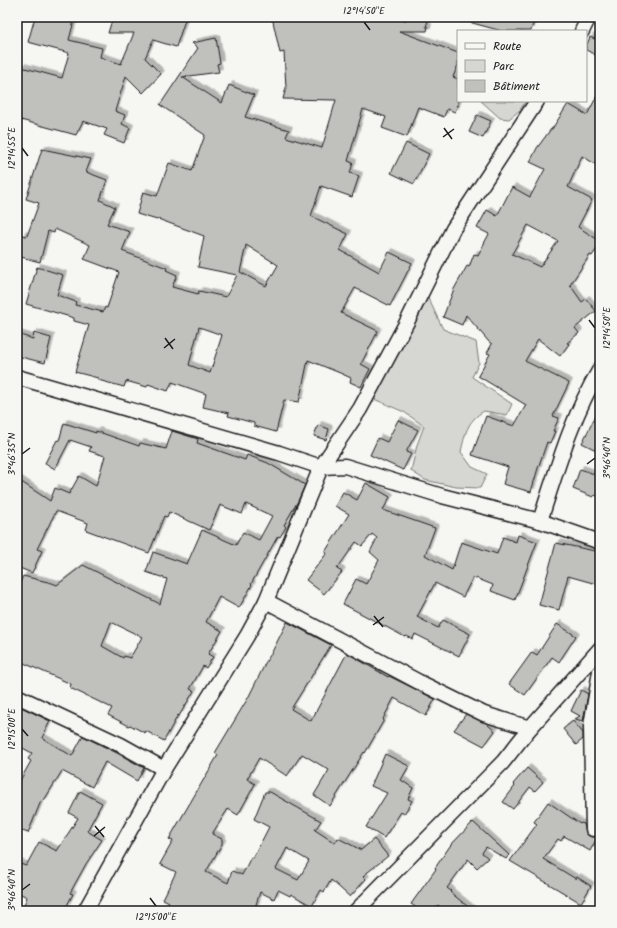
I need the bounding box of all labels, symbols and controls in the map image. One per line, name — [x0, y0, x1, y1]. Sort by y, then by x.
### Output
text: 12°14'50"E — [343, 3, 386, 19]
legend — [457, 30, 587, 102]
text: Route — [493, 37, 522, 56]
text: Parc — [493, 57, 514, 76]
text: Bâtiment — [493, 77, 540, 96]
text: 12°14'55"E — [4, 126, 20, 169]
text: 12°14'50"E — [599, 306, 615, 349]
text: 3°46'35"N — [4, 432, 20, 475]
text: 3°46'40"N — [599, 437, 615, 479]
text: 12°15'00"E — [4, 707, 20, 750]
text: 3°46'40"N — [4, 869, 20, 911]
text: 12°15'00"E — [135, 909, 178, 925]

